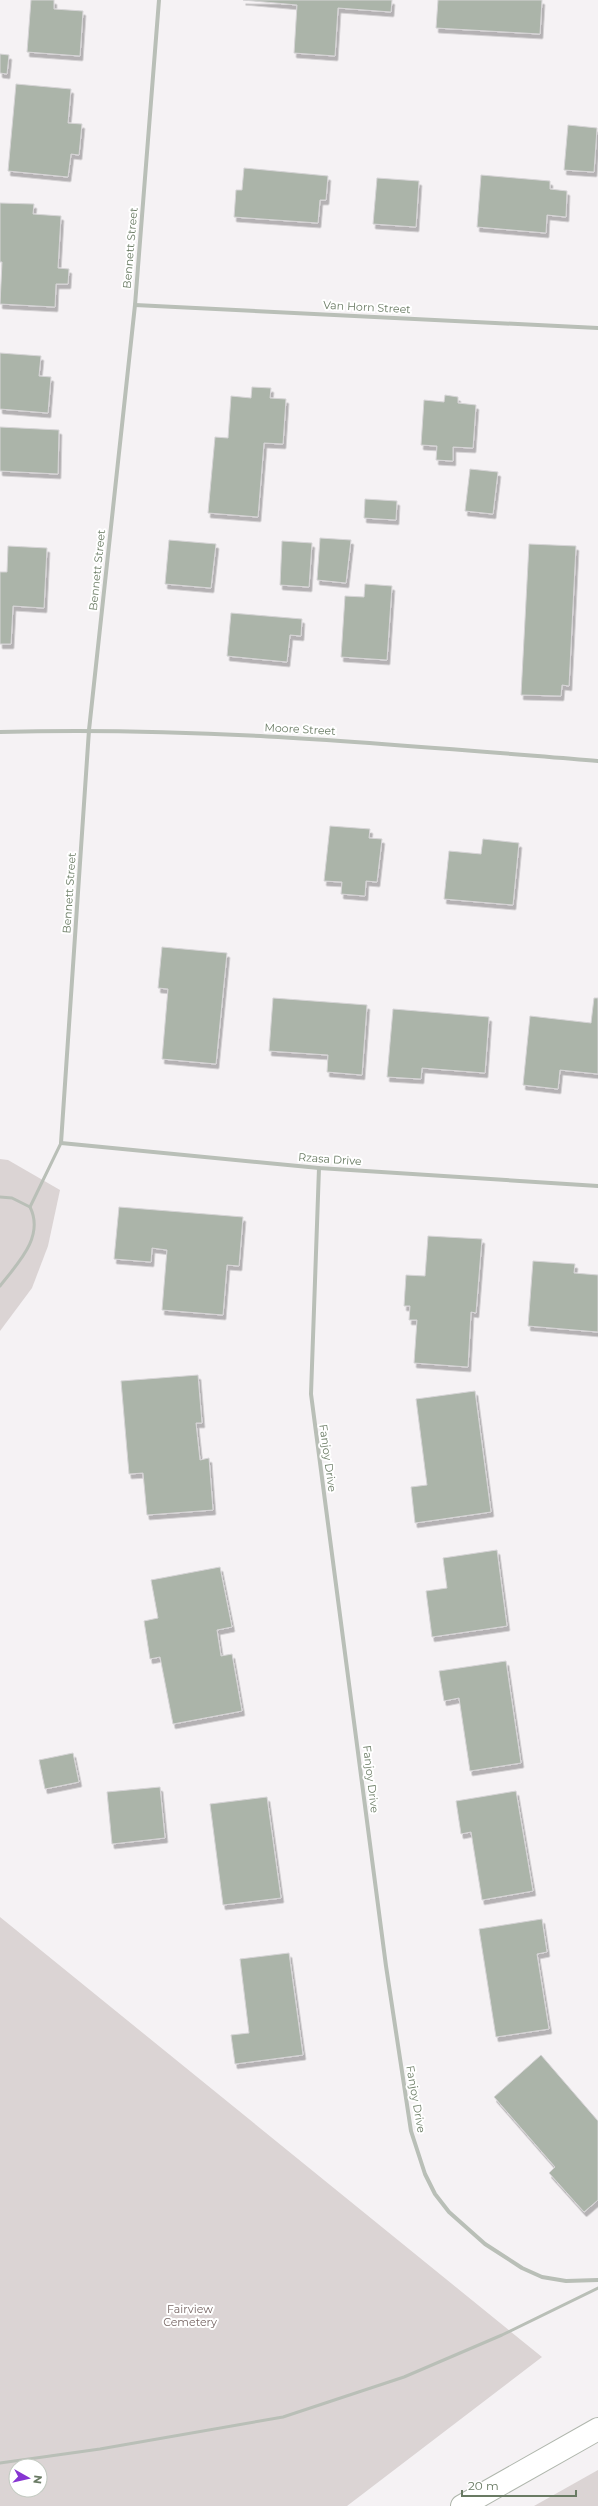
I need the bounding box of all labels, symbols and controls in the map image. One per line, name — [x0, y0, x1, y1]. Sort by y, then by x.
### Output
street label: Bennett Street — [119, 206, 141, 289]
street label: Van Horn Street — [323, 298, 412, 316]
street label: Bennett Street — [86, 528, 108, 611]
street label: Moore Street — [264, 720, 337, 738]
street label: Bennett Street — [59, 851, 79, 934]
street label: Rzasa Drive — [298, 1150, 363, 1168]
street label: Fanjoy Drive — [316, 1423, 340, 1493]
street label: Fanjoy Drive — [360, 1744, 382, 1814]
street label: Fanjoy Drive — [403, 2064, 429, 2134]
park label: Fairview Cemetery — [163, 2302, 217, 2329]
north arrow — [8, 2458, 48, 2498]
scale bar — [462, 2472, 576, 2498]
text: N — [30, 2474, 45, 2485]
text: 20 m — [468, 2478, 499, 2493]

